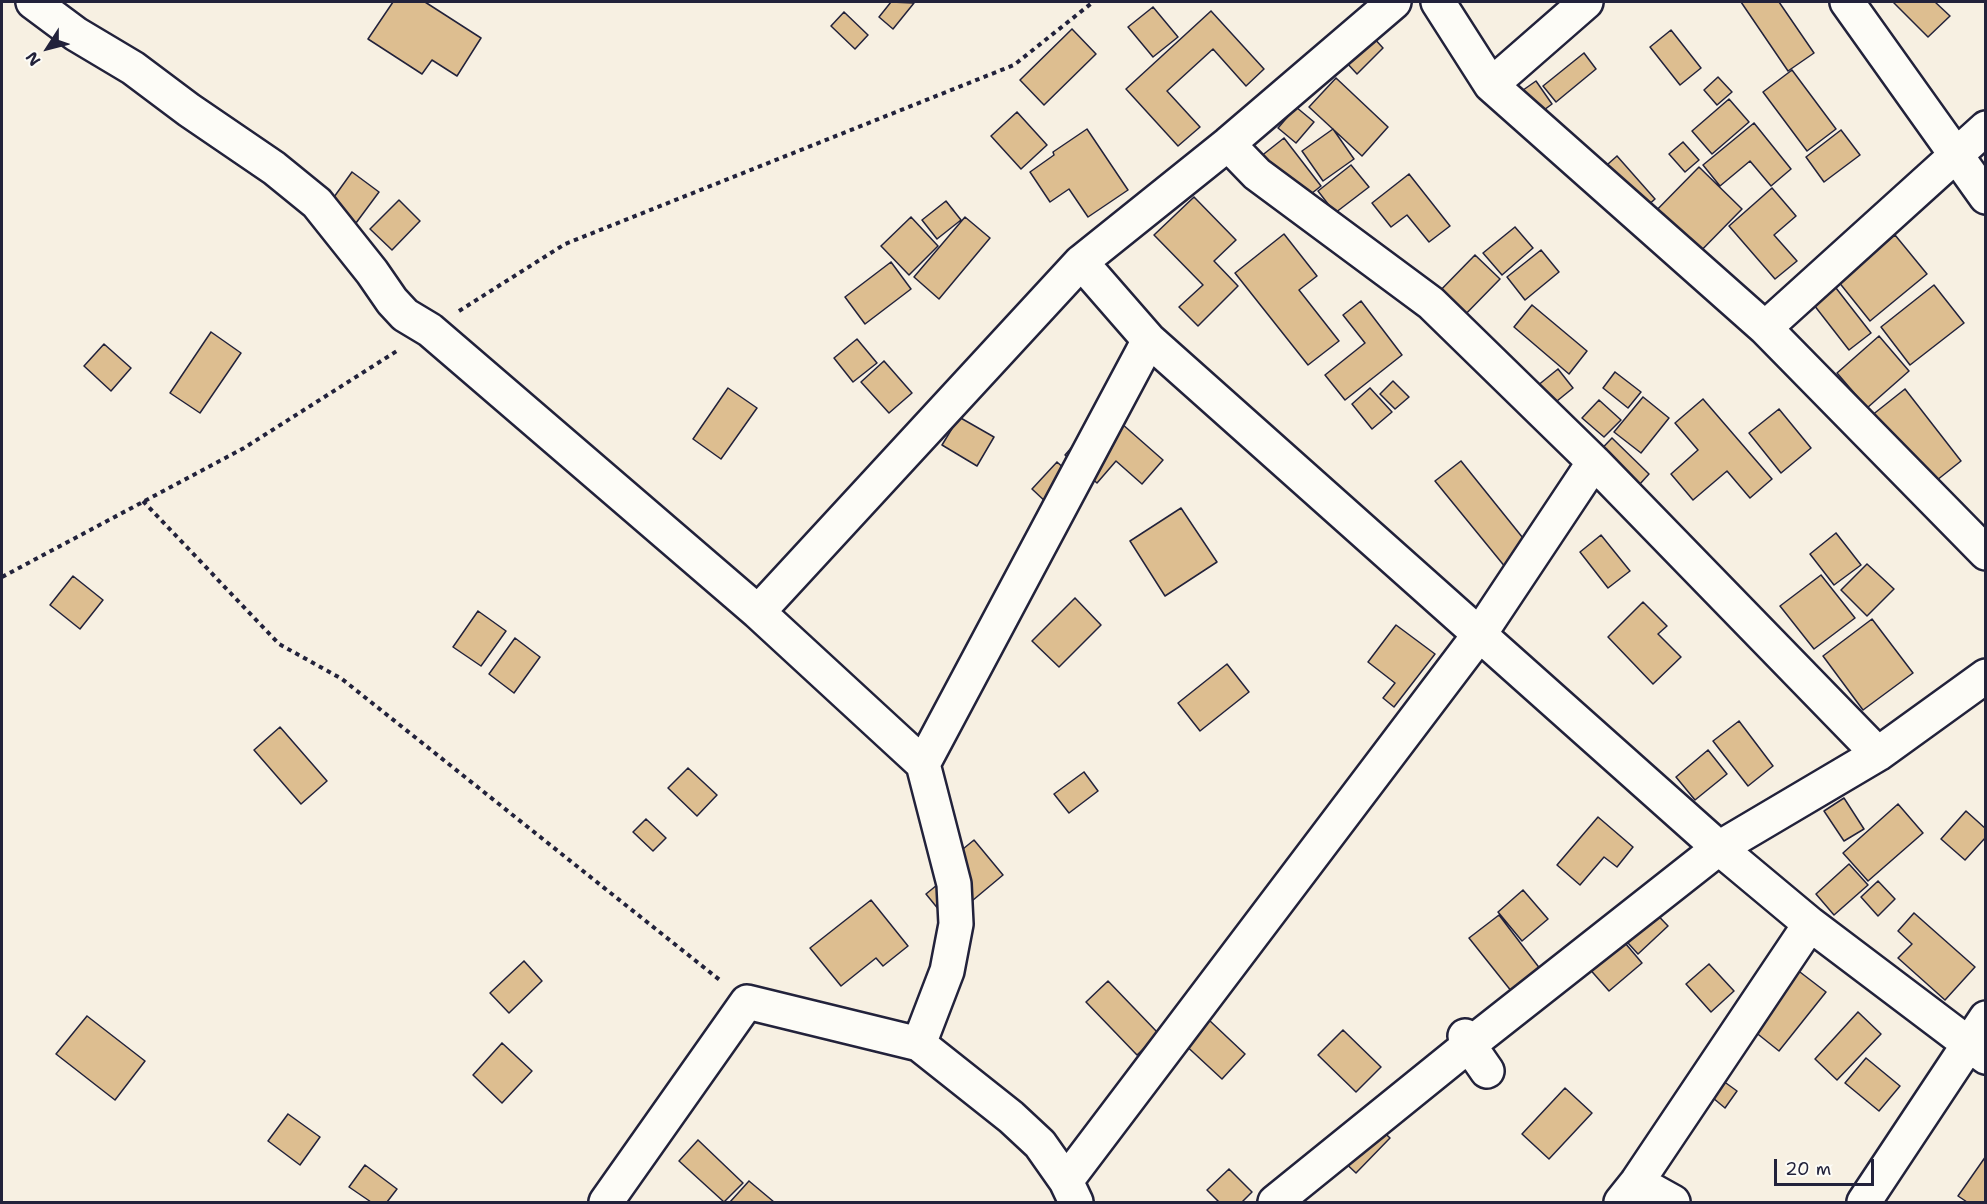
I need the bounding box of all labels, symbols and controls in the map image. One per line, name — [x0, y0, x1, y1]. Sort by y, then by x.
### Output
north arrow — [18, 18, 78, 78]
text: N — [21, 48, 45, 70]
scale bar — [1777, 1147, 1878, 1185]
text: 20 m — [1785, 1157, 1831, 1181]

